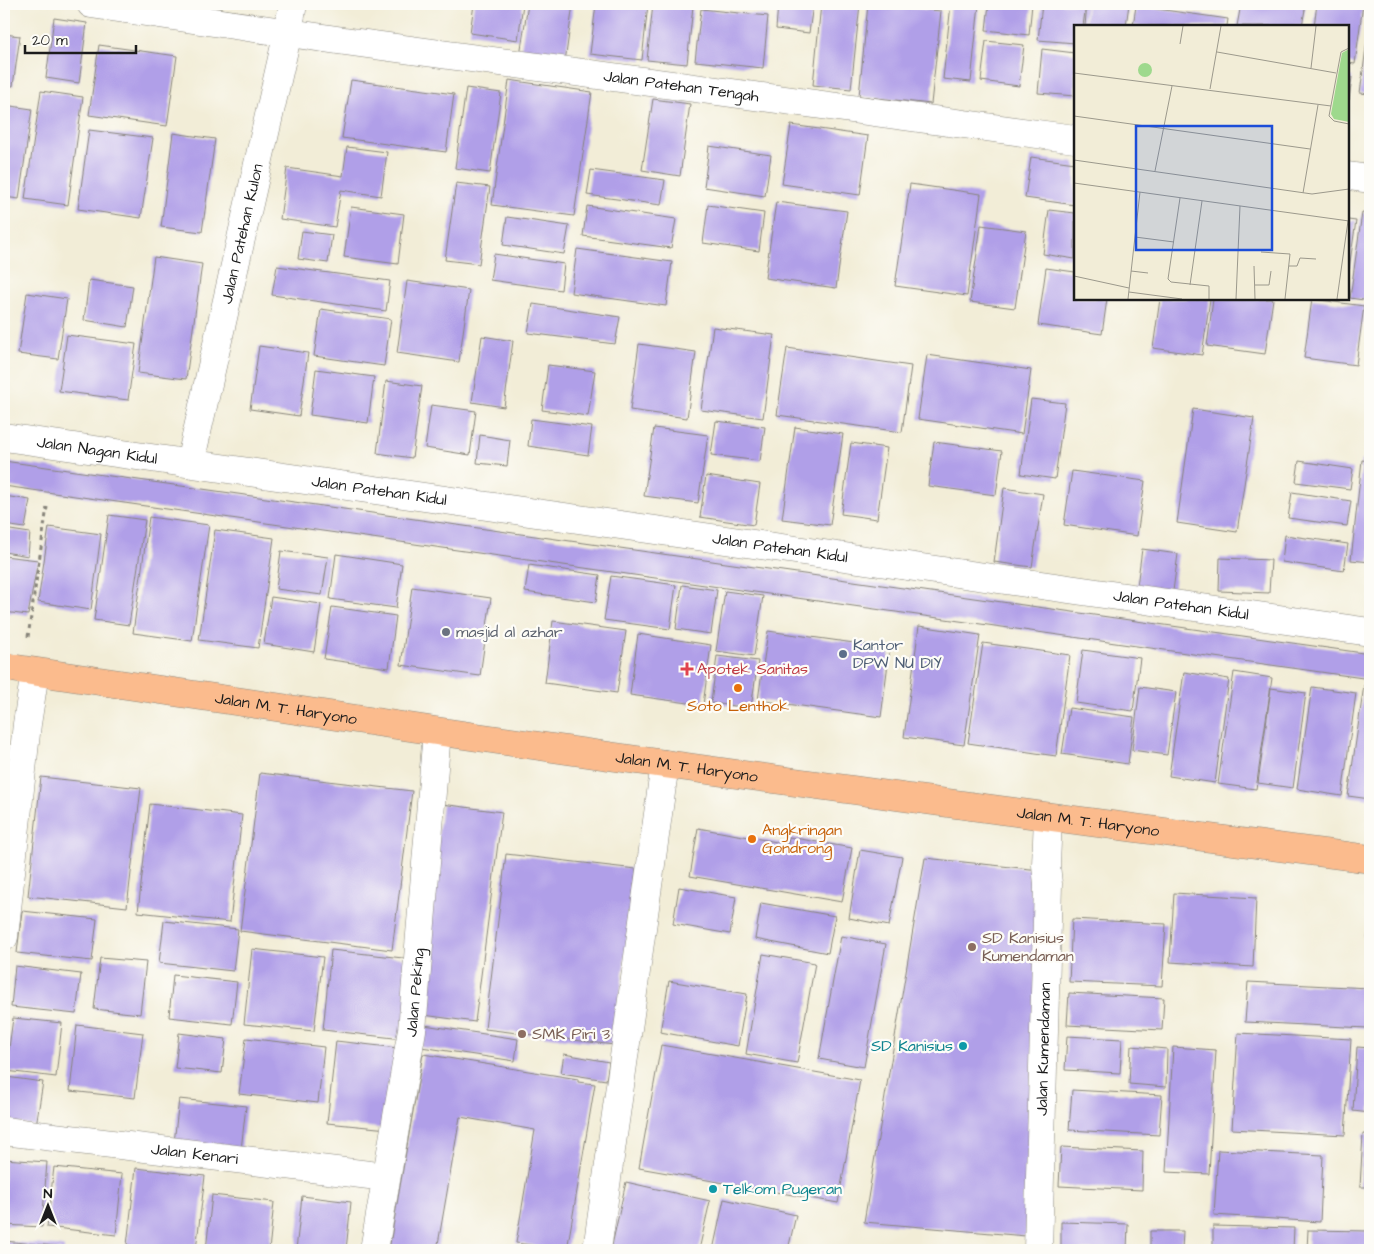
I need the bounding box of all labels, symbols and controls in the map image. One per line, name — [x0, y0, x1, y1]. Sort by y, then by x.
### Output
scale bar — [25, 22, 136, 54]
inset map — [1074, 25, 1349, 300]
text: 20 m — [32, 30, 68, 51]
street label: Jalan Patehan Tengah — [602, 65, 760, 108]
street label: Jalan Patehan Kulon — [216, 162, 269, 306]
street label: Jalan Nagan Kidul — [35, 431, 159, 470]
street label: Jalan Patehan Kidul — [310, 470, 448, 511]
street label: Jalan Patehan Kidul — [711, 527, 849, 568]
street label: Jalan Patehan Kidul — [1112, 584, 1250, 626]
place label: masjid al azhar — [456, 621, 563, 643]
marker: masjid al azhar — [440, 626, 452, 638]
place label: Kantor DPW NU DIY — [853, 634, 942, 674]
marker: Kantor DPW NU DIY — [837, 648, 849, 660]
place label: Apotek Sanitas — [697, 658, 808, 680]
marker: Apotek Sanitas — [681, 663, 693, 675]
marker: Soto Lenthok — [732, 682, 744, 694]
street label: Jalan M. T. Haryono — [213, 687, 359, 730]
place label: Soto Lenthok — [687, 695, 789, 717]
street label: Jalan M. T. Haryono — [614, 746, 759, 788]
street label: Jalan M. T. Haryono — [1015, 801, 1161, 842]
place label: Angkringan Gondrong — [762, 819, 842, 860]
marker: Angkringan Gondrong — [746, 833, 758, 845]
place label: SD Kanisius Kumendaman — [982, 927, 1074, 967]
marker: SD Kanisius Kumendaman — [966, 941, 978, 953]
street label: Jalan Peking — [400, 947, 431, 1039]
street label: Jalan Kumendaman — [1031, 982, 1056, 1116]
place label: SMK Piri 3 — [532, 1023, 610, 1045]
marker: SMK Piri 3 — [516, 1028, 528, 1040]
place label: SD Kanisius — [871, 1035, 953, 1057]
marker: SD Kanisius — [957, 1040, 969, 1052]
street label: Jalan Kenari — [150, 1138, 240, 1170]
place label: Telkom Pugeran — [723, 1178, 842, 1201]
north arrow — [22, 1182, 72, 1232]
marker: Telkom Pugeran — [707, 1183, 719, 1195]
text: N — [44, 1184, 53, 1204]

